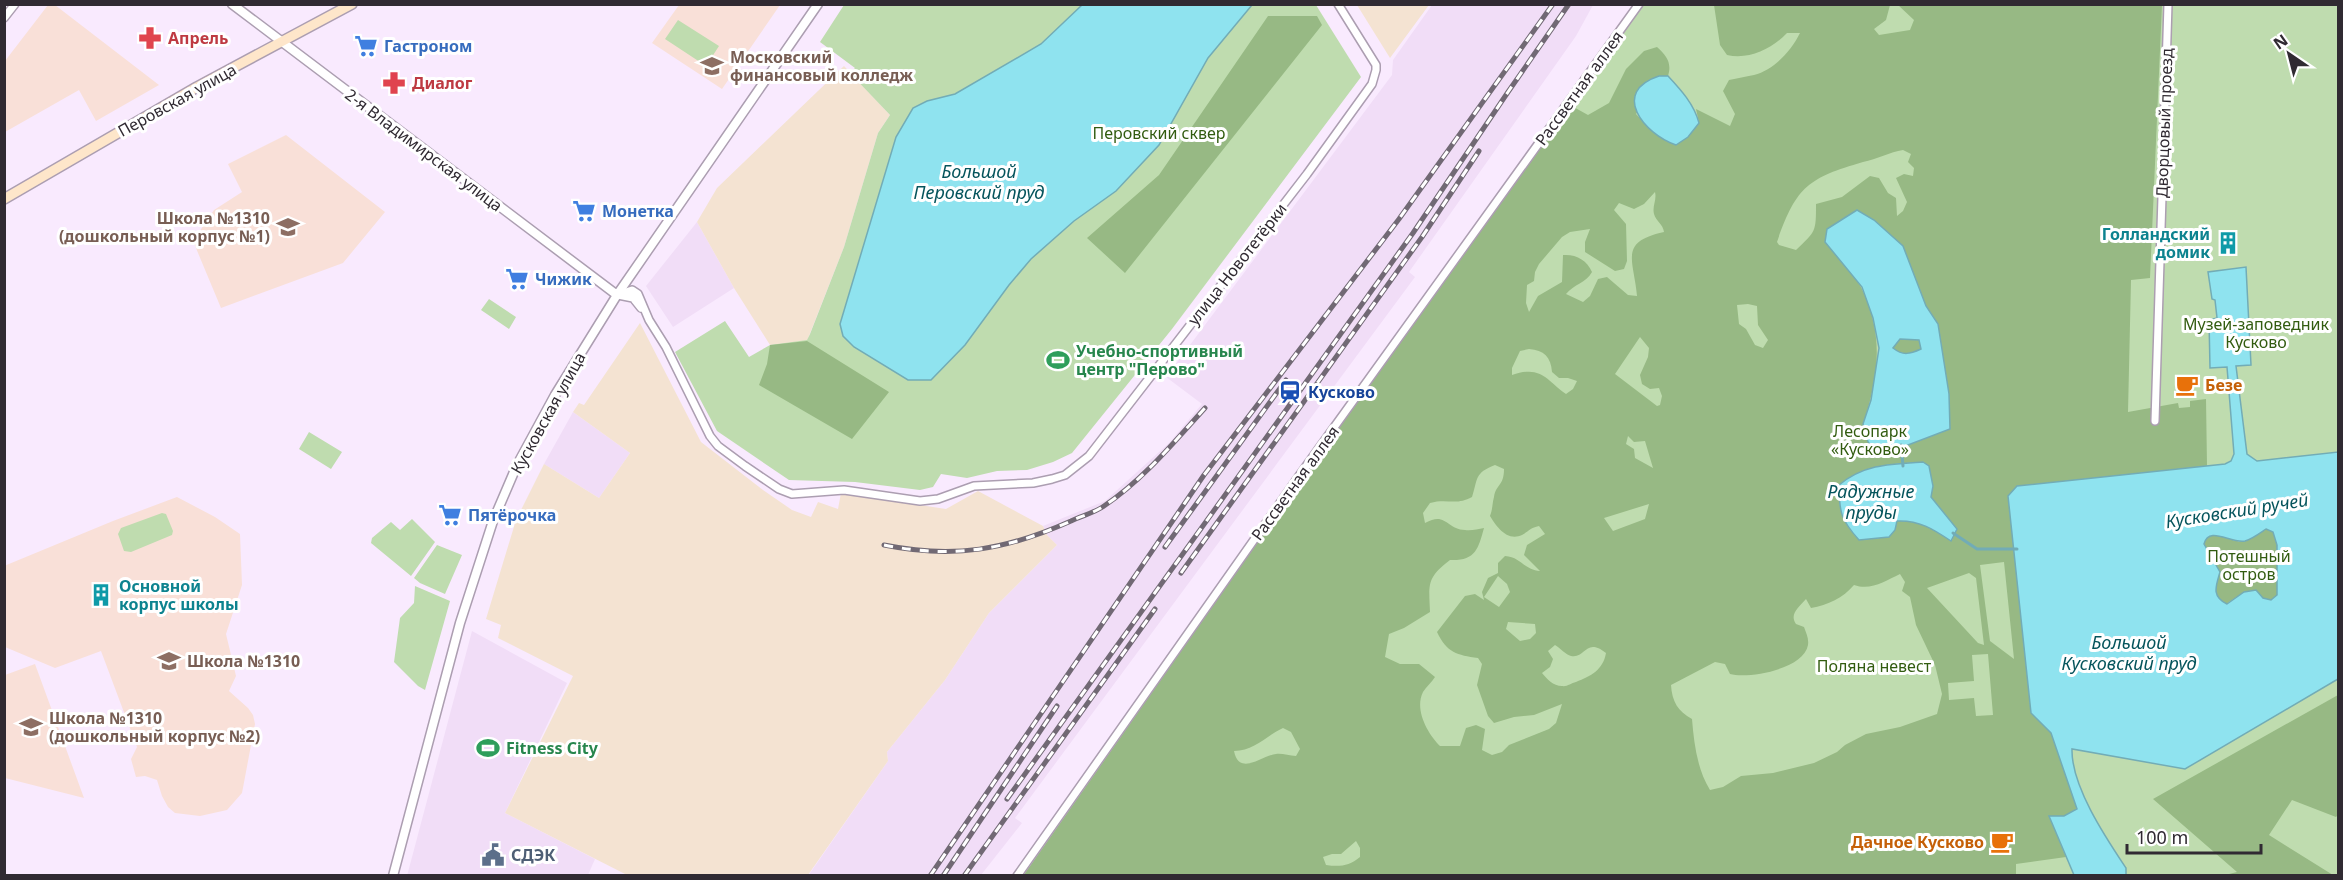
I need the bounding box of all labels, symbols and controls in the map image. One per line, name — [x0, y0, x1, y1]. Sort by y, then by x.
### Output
north arrow — [2259, 24, 2319, 84]
pharmacy icon: Апрель — [137, 25, 163, 51]
street label: Рассветная аллея — [1530, 26, 1628, 150]
place label: Апрель — [168, 27, 228, 49]
text: N — [2269, 29, 2292, 54]
supermarket icon: Гастроном — [353, 33, 379, 59]
place label: Гастроном — [384, 35, 472, 57]
place label: Московский финансовый колледж — [730, 46, 913, 86]
street label: Дворцовый проезд — [2150, 48, 2178, 198]
school or university icon: Московский финансовый колледж — [699, 53, 725, 79]
street label: Перовская улица — [114, 58, 240, 142]
pharmacy icon: Диалог — [381, 70, 407, 96]
place label: Диалог — [412, 72, 473, 94]
street label: 2-я Владимирская улица — [341, 84, 507, 216]
park label: Перовский сквер — [1092, 122, 1226, 144]
water label: Большой Перовский пруд — [914, 159, 1044, 204]
supermarket icon: Монетка — [571, 198, 597, 224]
street label: улица Новотетёрки — [1182, 198, 1292, 330]
place label: Монетка — [602, 200, 674, 222]
place label: Школа №1310 (дошкольный корпус №1) — [59, 207, 270, 247]
school or university icon: Школа №1310 (дошкольный корпус №1) — [275, 214, 301, 240]
place label: Голландский домик — [2102, 223, 2210, 263]
building icon: Голландский домик — [2215, 230, 2241, 256]
supermarket icon: Чижик — [504, 266, 530, 292]
place label: Чижик — [535, 268, 592, 290]
park label: Музей-заповедник Кусково — [2183, 313, 2329, 353]
place label: Учебно-спортивный центр "Перово" — [1076, 340, 1243, 380]
sports icon: Учебно-спортивный центр "Перово" — [1045, 347, 1071, 373]
street label: Кусковская улица — [505, 348, 591, 478]
cafe icon: Безе — [2174, 372, 2200, 398]
place label: Безе — [2205, 374, 2242, 396]
station icon: Кусково — [1277, 379, 1303, 405]
place label: Кусково — [1308, 381, 1375, 403]
park label: Лесопарк «Кусково» — [1831, 420, 1909, 460]
street label: Рассветная аллея — [1246, 421, 1344, 545]
water label: Радужные пруды — [1828, 479, 1915, 524]
water label: Кусковский ручей — [2164, 487, 2310, 533]
supermarket icon: Пятёрочка — [437, 502, 463, 528]
place label: Пятёрочка — [468, 504, 556, 526]
park label: Потешный остров — [2207, 545, 2291, 585]
place label: Основной корпус школы — [119, 575, 239, 615]
building icon: Основной корпус школы — [88, 582, 114, 608]
water label: Большой Кусковский пруд — [2062, 630, 2196, 675]
school or university icon: Школа №1310 — [156, 648, 182, 674]
place label: Школа №1310 — [187, 650, 300, 672]
park label: Поляна невест — [1817, 655, 1932, 677]
place label: Школа №1310 (дошкольный корпус №2) — [49, 707, 260, 747]
school or university icon: Школа №1310 (дошкольный корпус №2) — [18, 714, 44, 740]
sports icon: Fitness City — [475, 735, 501, 761]
place label: Fitness City — [506, 737, 599, 759]
scale bar — [2127, 817, 2260, 855]
text: 100 m — [2136, 825, 2188, 849]
cafe icon: Дачное Кусково — [1989, 829, 2015, 855]
place label: Дачное Кусково — [1851, 831, 1984, 853]
public building icon: СДЭК — [480, 842, 506, 868]
place label: СДЭК — [511, 844, 556, 866]

